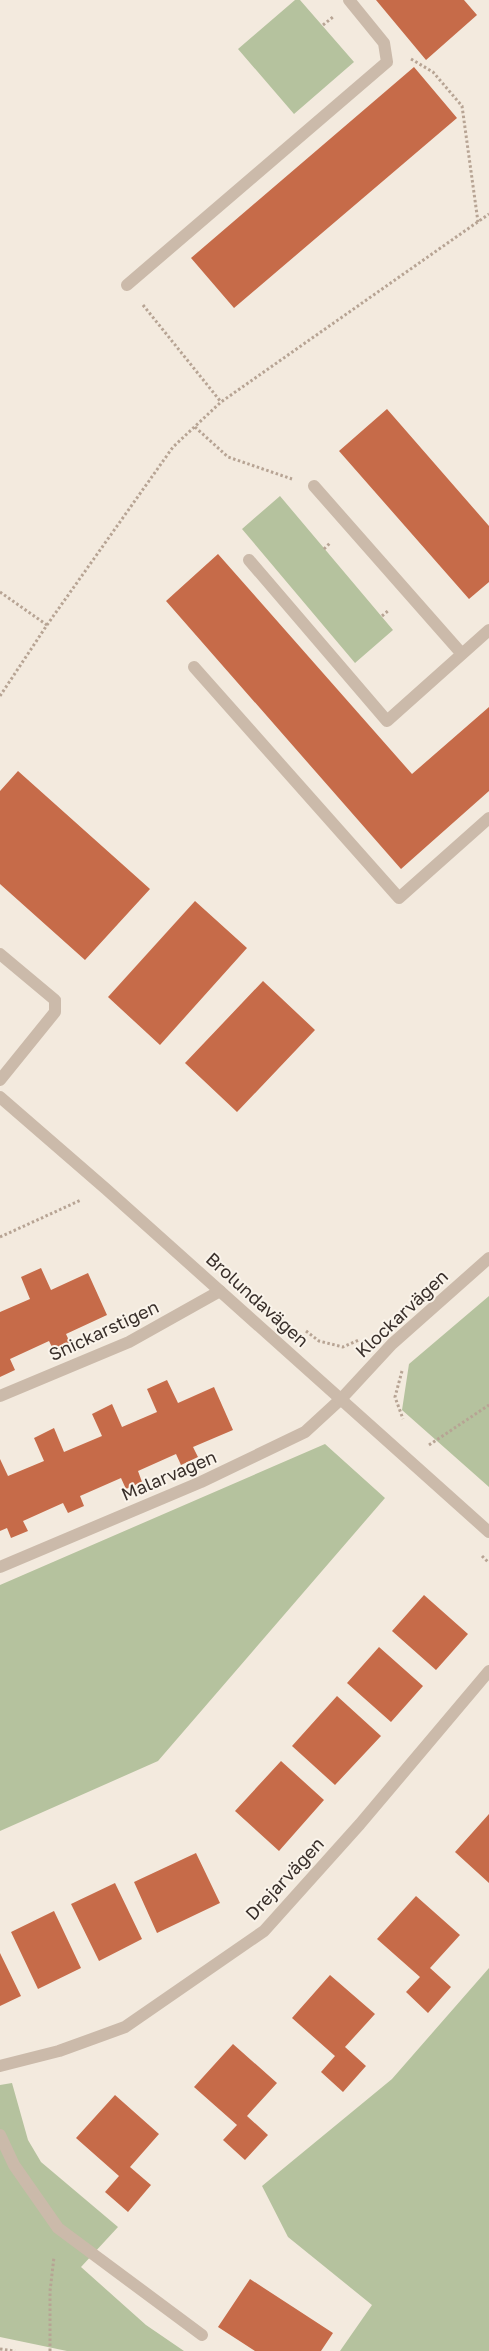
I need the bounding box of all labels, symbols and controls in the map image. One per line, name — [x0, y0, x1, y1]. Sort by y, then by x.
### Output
street label: Brolundavägen — [202, 1247, 314, 1351]
street label: Klockarvägen — [350, 1265, 452, 1362]
street label: Snickarstigen — [45, 1295, 162, 1365]
street label: Malarvagen — [118, 1445, 220, 1505]
street label: Drejarvägen — [240, 1832, 328, 1924]

